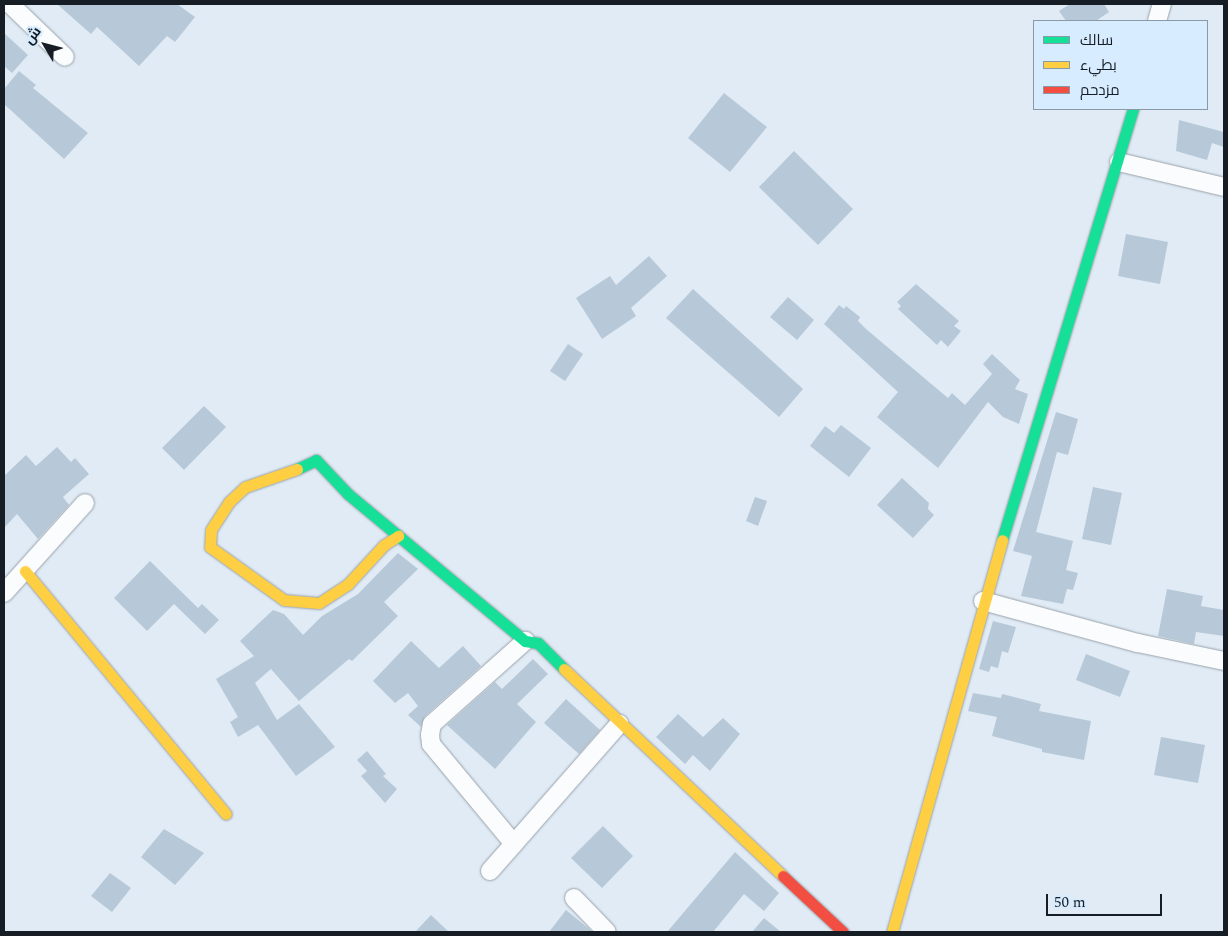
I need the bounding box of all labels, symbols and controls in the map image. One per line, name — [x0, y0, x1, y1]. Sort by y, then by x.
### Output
north arrow — [20, 20, 70, 70]
legend — [1033, 20, 1208, 110]
text: ش — [19, 22, 46, 49]
text: سالك — [1080, 29, 1113, 52]
text: بطيء — [1080, 54, 1117, 77]
text: مزدحم — [1080, 79, 1120, 102]
scale bar — [1048, 884, 1164, 916]
text: 50 m — [1054, 891, 1086, 914]

